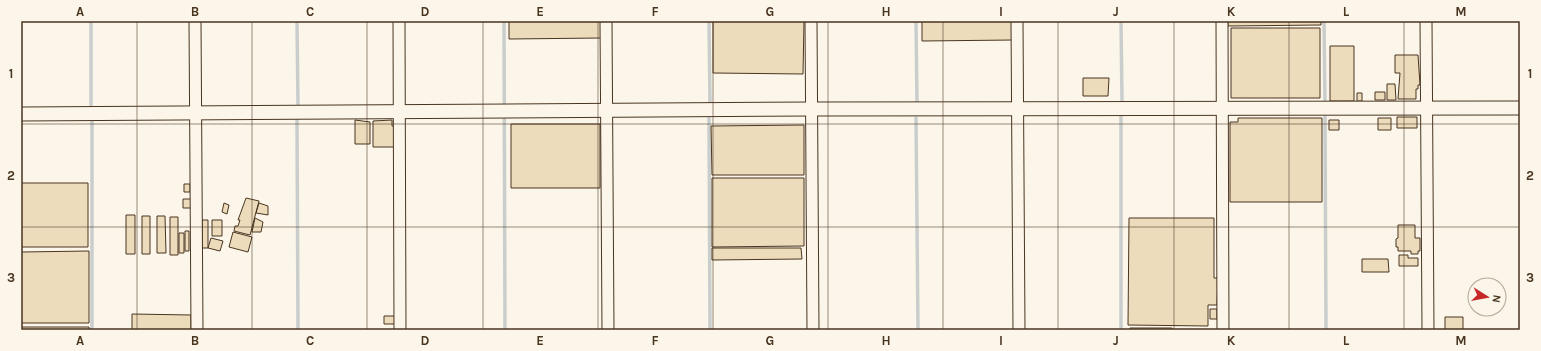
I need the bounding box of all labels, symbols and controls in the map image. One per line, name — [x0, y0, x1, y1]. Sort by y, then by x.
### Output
text: A — [76, 4, 84, 19]
text: B — [191, 4, 199, 19]
text: C — [306, 4, 314, 19]
text: D — [421, 4, 430, 19]
text: E — [536, 4, 544, 19]
text: F — [651, 4, 659, 19]
text: G — [766, 4, 774, 19]
text: H — [881, 4, 891, 19]
text: I — [999, 4, 1003, 19]
text: J — [1113, 4, 1119, 19]
text: K — [1227, 4, 1236, 19]
text: L — [1343, 4, 1350, 19]
text: M — [1455, 4, 1467, 19]
text: 1 — [9, 66, 13, 81]
text: 1 — [1528, 66, 1532, 81]
text: 2 — [7, 168, 15, 183]
text: 2 — [1526, 168, 1534, 183]
text: 3 — [7, 270, 15, 285]
text: 3 — [1526, 270, 1534, 285]
north arrow — [1467, 277, 1507, 317]
text: N — [1489, 294, 1503, 304]
text: A — [76, 333, 84, 348]
text: B — [191, 333, 199, 348]
text: C — [306, 333, 314, 348]
text: D — [421, 333, 430, 348]
text: E — [536, 333, 544, 348]
text: F — [651, 333, 659, 348]
text: G — [766, 333, 774, 348]
text: H — [881, 333, 891, 348]
text: I — [999, 333, 1003, 348]
text: J — [1113, 333, 1119, 348]
text: K — [1227, 333, 1236, 348]
text: L — [1343, 333, 1350, 348]
text: M — [1455, 333, 1467, 348]

